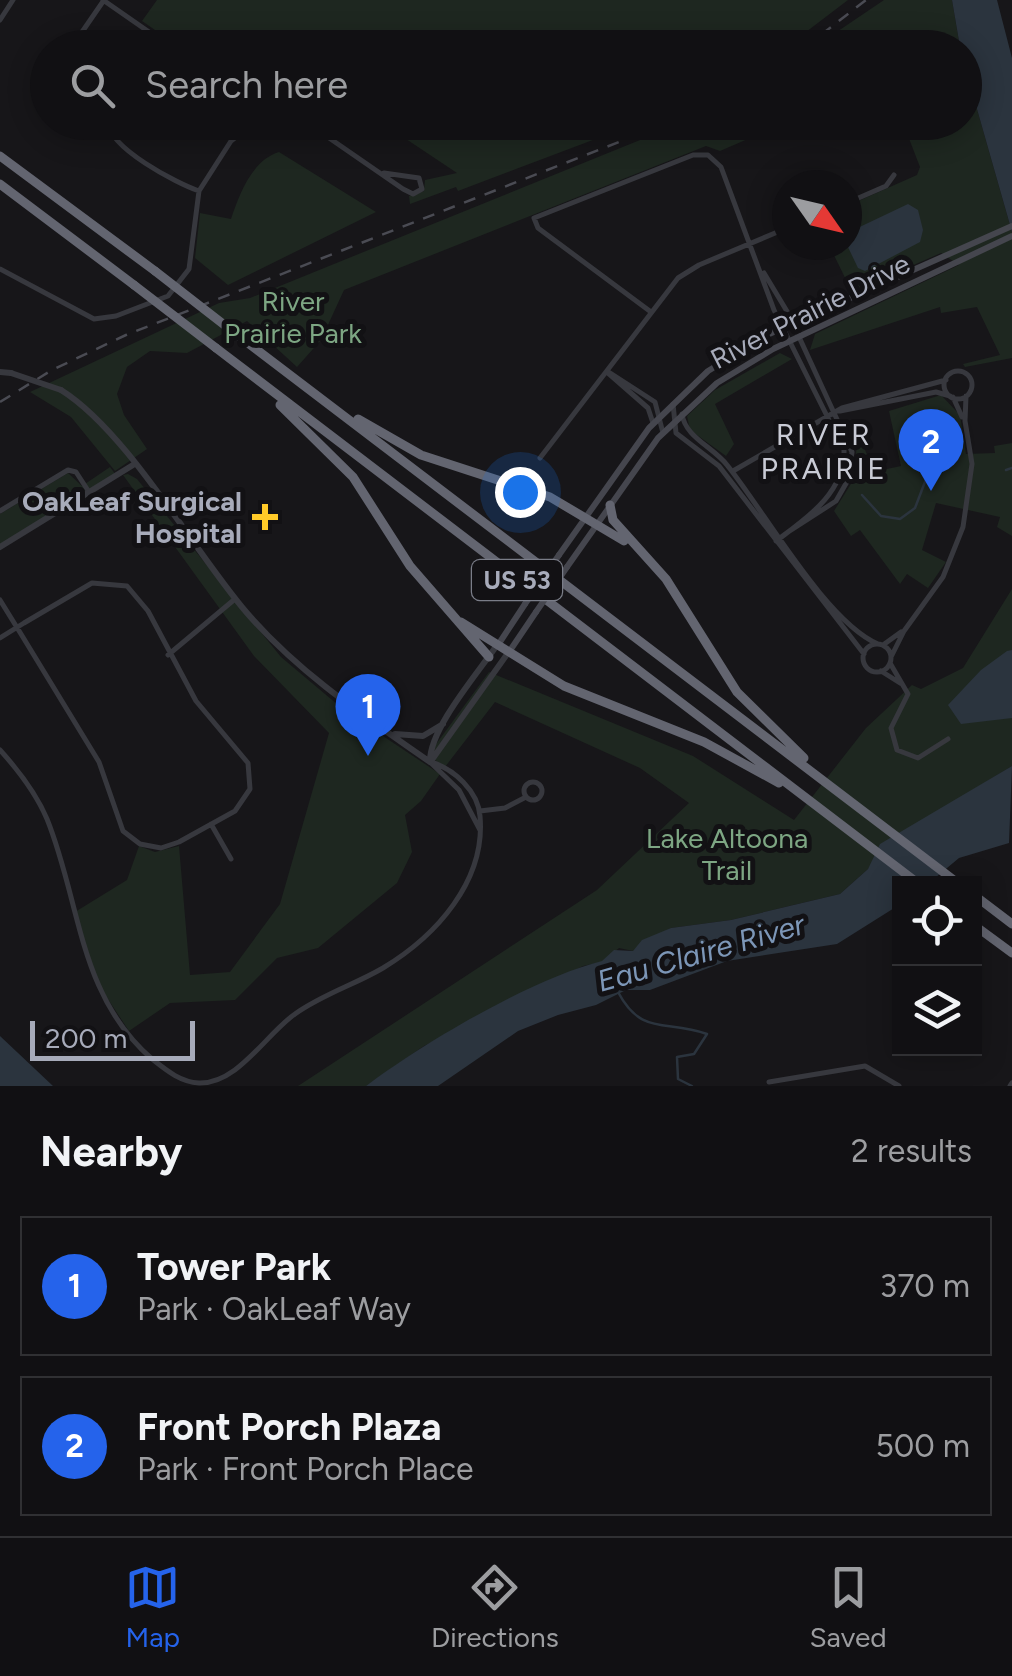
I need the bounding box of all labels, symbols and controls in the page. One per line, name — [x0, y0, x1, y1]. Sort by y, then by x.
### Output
search box — [30, 30, 982, 140]
icon: search — [65, 58, 120, 113]
text: Search here — [145, 62, 348, 108]
north arrow — [772, 170, 862, 260]
street label: River Prairie Drive — [705, 246, 915, 376]
park label: River Prairie Park — [224, 284, 362, 350]
pin: 2 — [898, 408, 964, 491]
district label: RIVER PRAIRIE — [761, 416, 887, 487]
your location — [495, 467, 546, 518]
place label: OakLeaf Surgical Hospital — [22, 484, 242, 550]
marker: OakLeaf Surgical Hospital — [252, 504, 278, 530]
road number: US 53 — [472, 560, 562, 600]
pin: 1 — [336, 674, 400, 756]
park label: Lake Altoona Trail — [646, 821, 808, 887]
map controls — [892, 876, 982, 1056]
button: locate — [892, 876, 982, 966]
water label: Eau Claire River — [593, 905, 811, 1000]
button: layers — [892, 966, 982, 1056]
scale bar — [30, 1016, 195, 1060]
text: 200 m — [45, 1021, 127, 1055]
text: Nearby — [40, 1126, 182, 1177]
text: 2 results — [851, 1132, 972, 1170]
text: Tower Park — [137, 1244, 331, 1290]
text: 1 — [68, 1267, 81, 1305]
text: 370 m — [880, 1267, 970, 1305]
text: Park · OakLeaf Way — [137, 1290, 411, 1328]
text: Front Porch Plaza — [137, 1404, 441, 1450]
text: 2 — [65, 1427, 84, 1465]
text: 500 m — [875, 1427, 970, 1465]
text: Park · Front Porch Place — [137, 1450, 473, 1488]
tab: Map — [125, 1560, 180, 1654]
tab: Directions — [431, 1560, 559, 1654]
tab: Saved — [809, 1560, 887, 1654]

